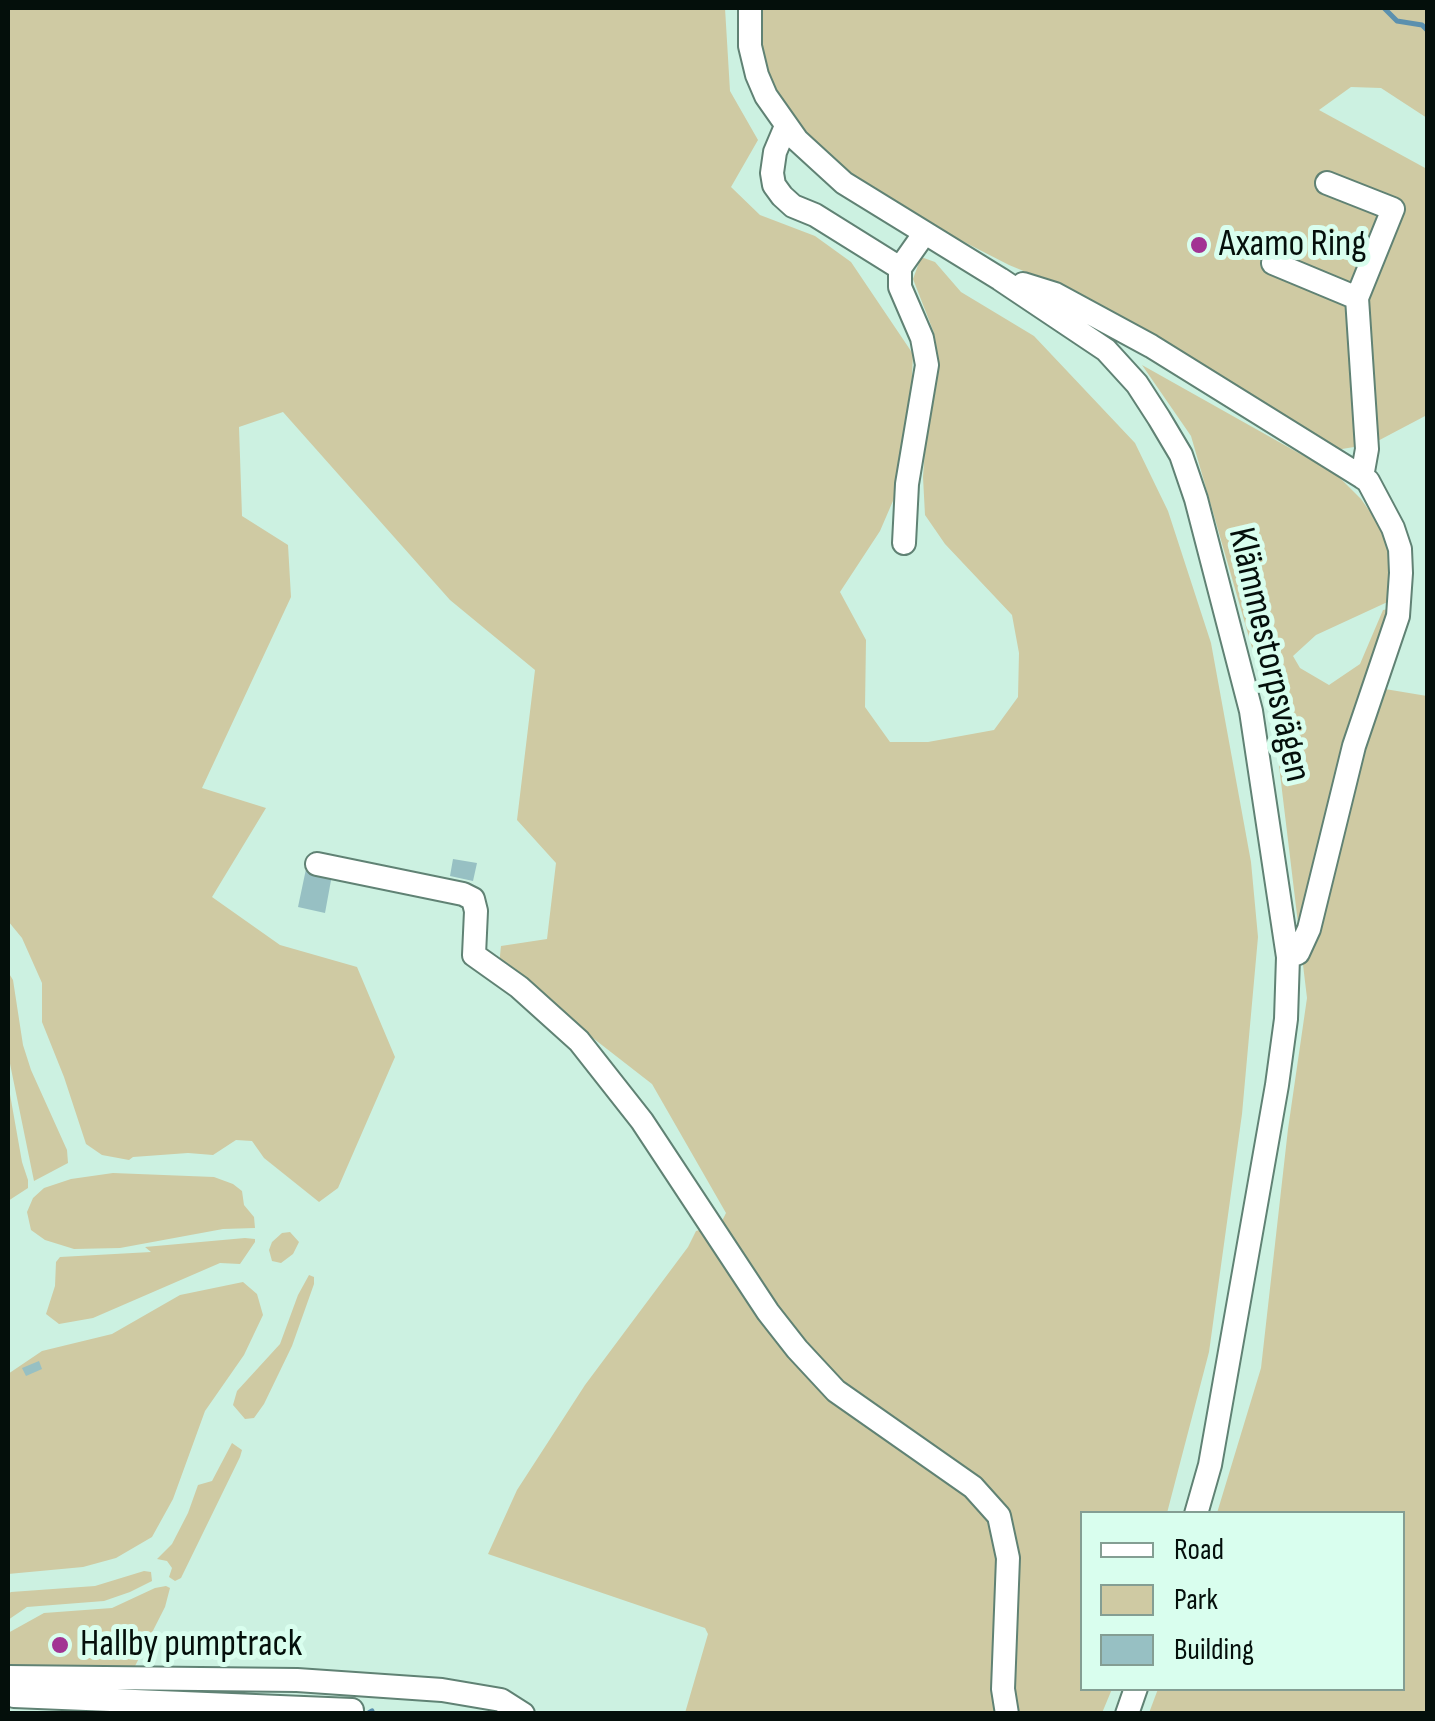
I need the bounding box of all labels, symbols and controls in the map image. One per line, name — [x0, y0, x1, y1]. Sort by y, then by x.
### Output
place label: Axamo Ring — [1219, 222, 1366, 268]
marker: Axamo Ring — [1188, 234, 1210, 256]
street label: Klämmestorpsvägen — [1217, 524, 1319, 786]
legend — [1080, 1511, 1405, 1691]
text: Road — [1174, 1532, 1224, 1568]
text: Park — [1174, 1582, 1218, 1618]
place label: Hallby pumptrack — [80, 1622, 302, 1668]
text: Building — [1174, 1632, 1254, 1668]
marker: Hallby pumptrack — [49, 1634, 71, 1656]

